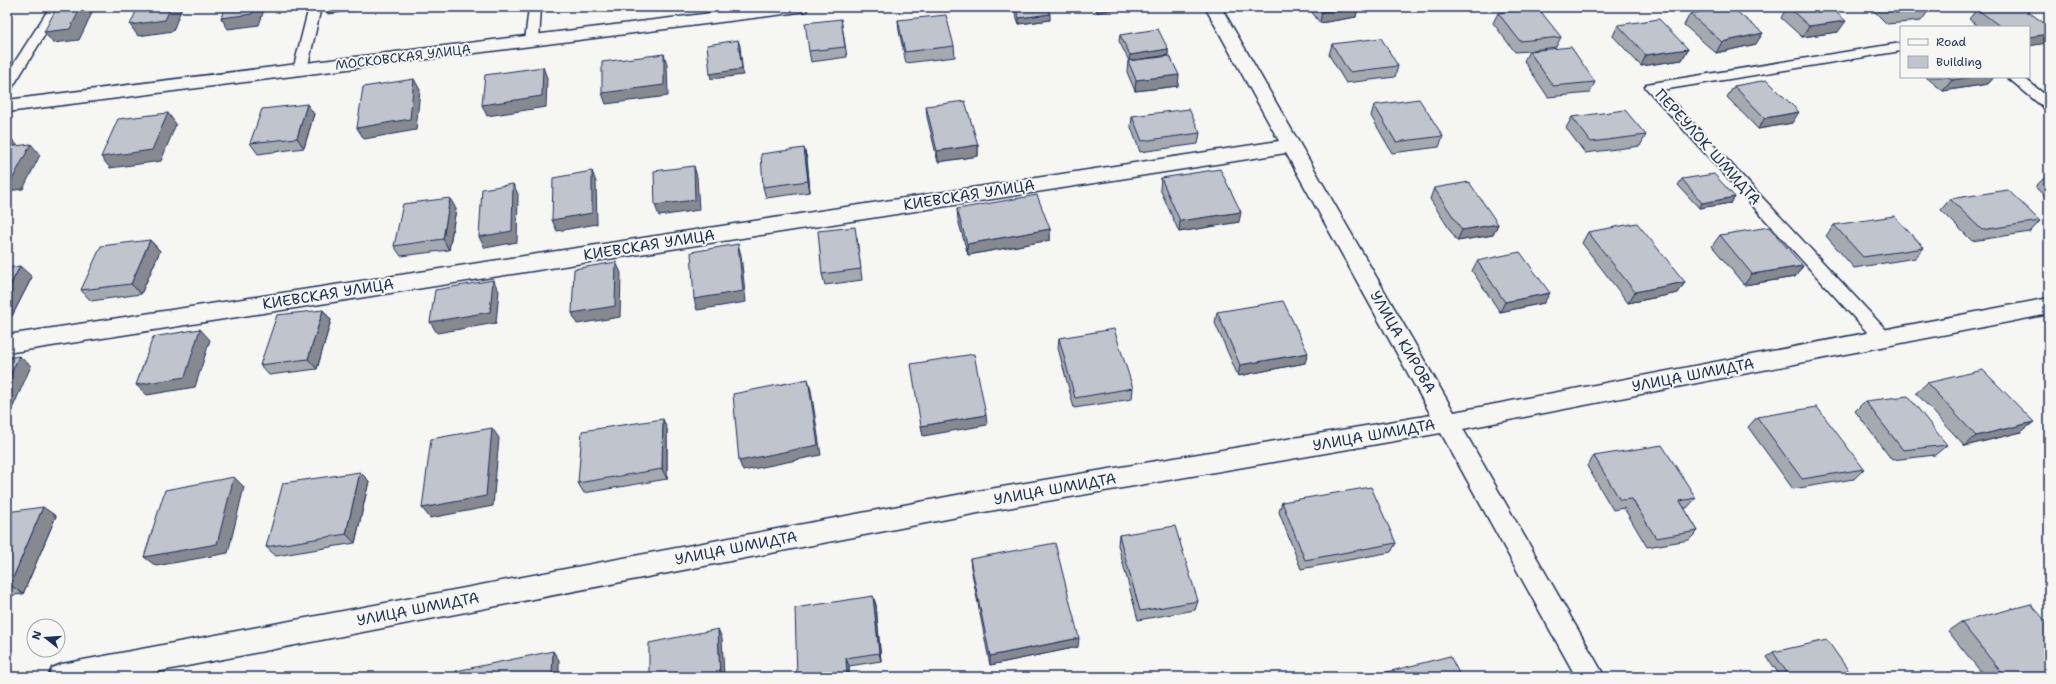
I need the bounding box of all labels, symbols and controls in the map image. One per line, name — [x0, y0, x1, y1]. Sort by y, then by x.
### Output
legend — [1900, 26, 2030, 78]
text: Road — [1936, 34, 1967, 50]
street label: МОСКОВСКАЯ УЛИЦА — [334, 40, 472, 74]
text: Building — [1936, 54, 1982, 70]
street label: ПЕРЕУЛОК ШМИДТА — [1651, 85, 1766, 209]
street label: КИЕВСКАЯ УЛИЦА — [902, 175, 1036, 215]
street label: КИЕВСКАЯ УЛИЦА — [582, 225, 716, 265]
street label: КИЕВСКАЯ УЛИЦА — [261, 274, 395, 314]
street label: УЛИЦА КИРОВА — [1366, 287, 1441, 397]
street label: УЛИЦА ШМИДТА — [1630, 353, 1756, 397]
street label: УЛИЦА ШМИДТА — [1311, 414, 1437, 456]
street label: УЛИЦА ШМИДТА — [992, 468, 1118, 510]
street label: УЛИЦА ШМИДТА — [673, 526, 799, 570]
street label: УЛИЦА ШМИДТА — [355, 587, 481, 631]
north arrow — [26, 618, 66, 658]
text: N — [28, 629, 45, 642]

